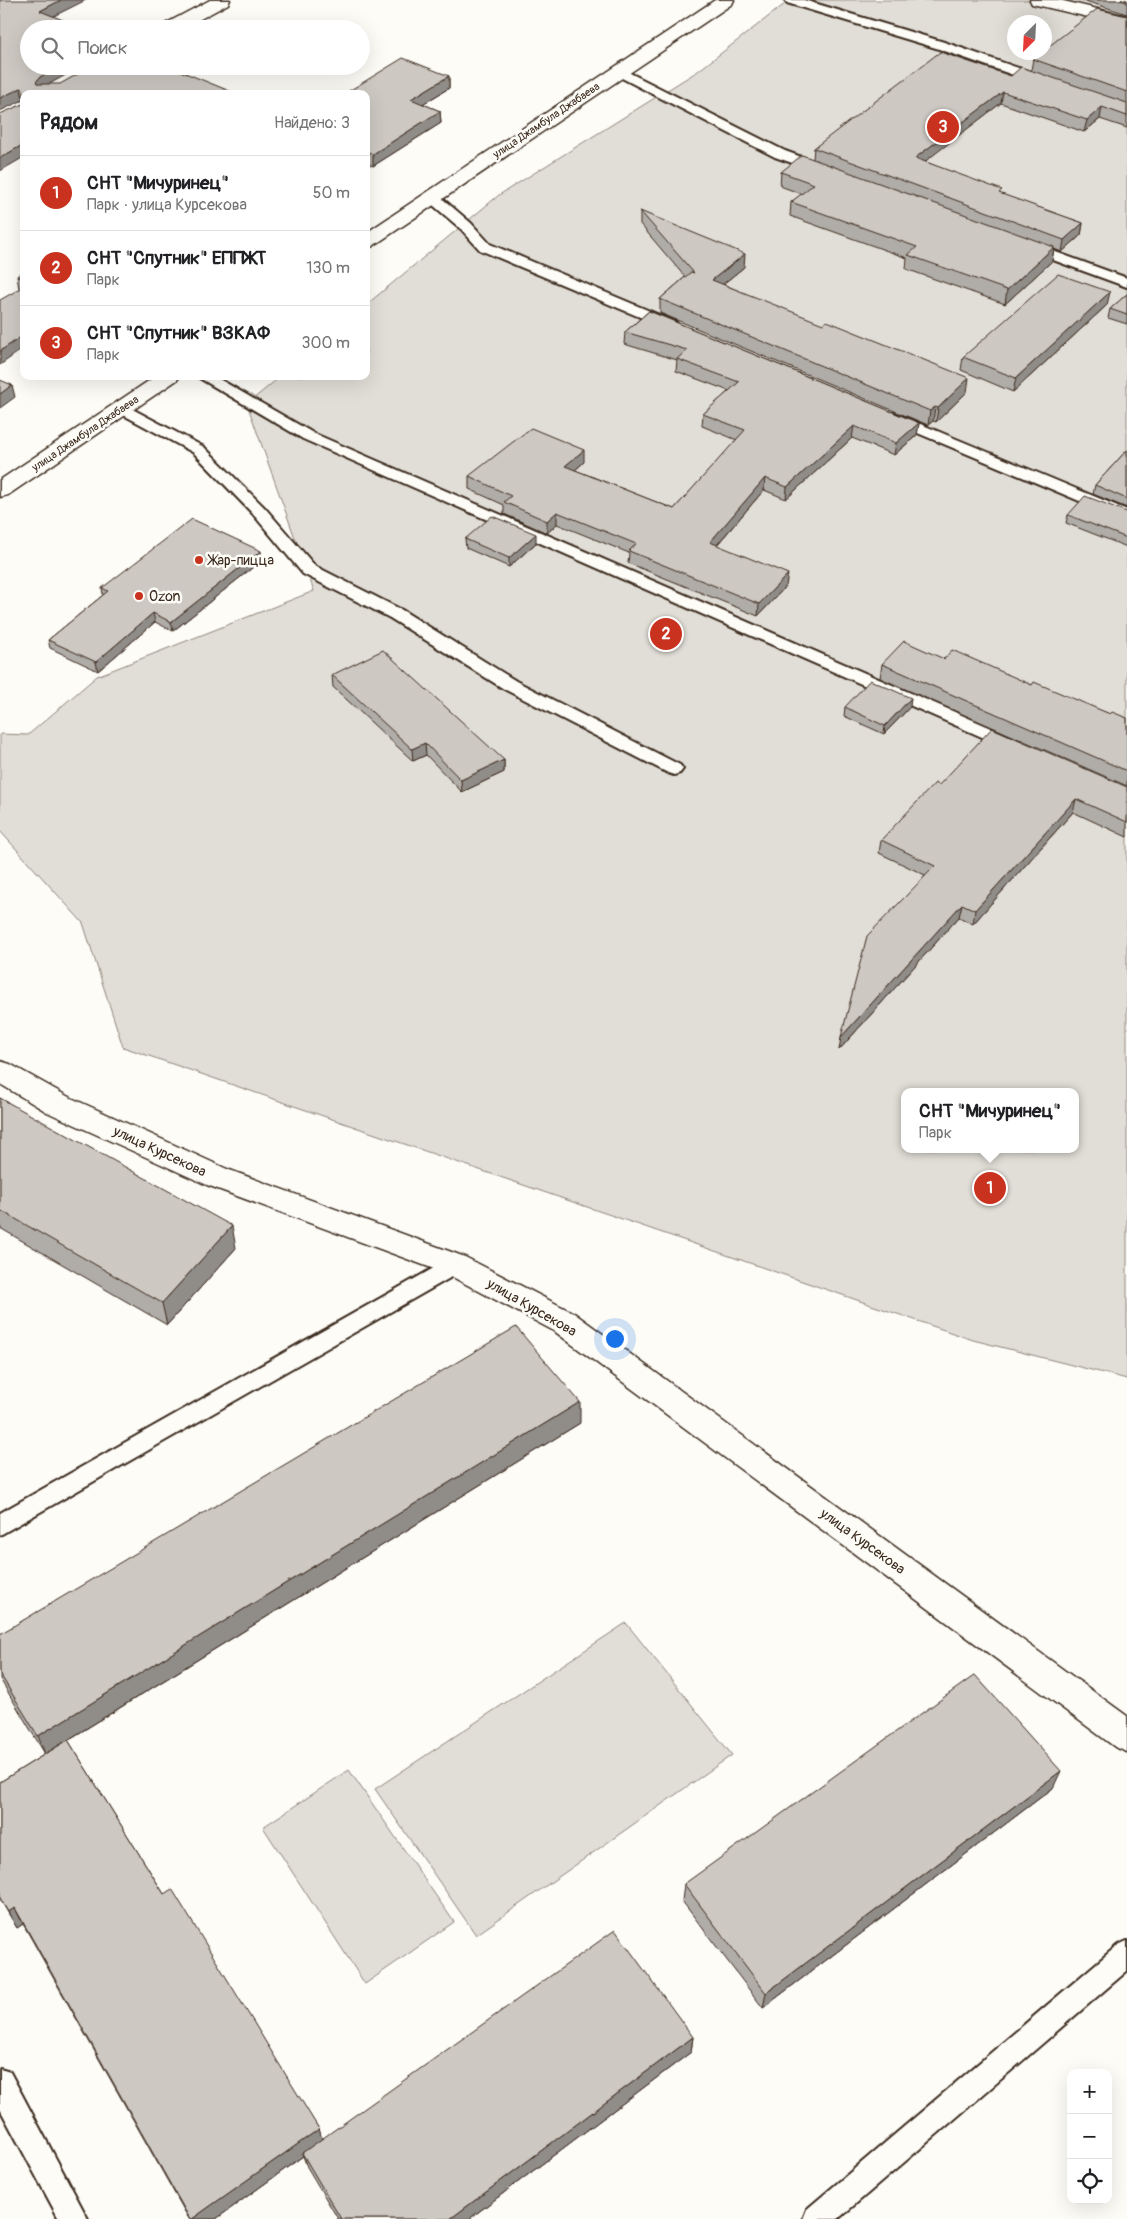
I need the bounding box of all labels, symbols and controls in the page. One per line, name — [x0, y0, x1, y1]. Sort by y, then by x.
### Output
north arrow — [1007, 15, 1052, 60]
search box — [20, 20, 370, 75]
icon: search — [38, 34, 66, 62]
text: Поиск — [78, 36, 128, 60]
street label: улица Джамбула Джабаева — [490, 80, 602, 162]
pin: 3 — [927, 108, 959, 146]
text: Рядом — [40, 109, 98, 136]
text: Найдено: 3 — [274, 113, 350, 133]
text: СНТ "Мичуринец" — [87, 171, 229, 195]
text: 1 — [53, 183, 59, 203]
text: 50 m — [313, 183, 350, 203]
text: Парк · улица Курсекова — [87, 195, 247, 215]
text: СНТ "Спутник" ЕППЖТ — [87, 246, 266, 270]
text: 2 — [52, 258, 60, 278]
text: 130 m — [306, 258, 350, 278]
text: Парк — [87, 270, 120, 290]
text: СНТ "Спутник" ВЗКАФ — [87, 321, 270, 345]
text: 3 — [52, 333, 60, 353]
text: 300 m — [302, 333, 350, 353]
text: Парк — [87, 345, 120, 365]
street label: улица Джамбула Джабаева — [29, 393, 141, 475]
place label: Жар-пицца — [207, 552, 274, 569]
marker: Жар-пицца — [193, 554, 205, 566]
place label: Ozon — [149, 588, 181, 605]
marker: Ozon — [133, 590, 145, 602]
pin: 2 — [650, 615, 682, 653]
popup — [901, 1088, 1079, 1153]
text: СНТ "Мичуринец" — [919, 1099, 1061, 1123]
street label: улица Курсекова — [110, 1122, 209, 1180]
text: Парк — [919, 1123, 952, 1143]
pin: 1 — [974, 1169, 1006, 1207]
street label: улица Курсекова — [483, 1274, 580, 1340]
your location — [602, 1326, 628, 1352]
street label: улица Курсекова — [816, 1504, 908, 1578]
map controls — [1067, 2069, 1112, 2204]
button: + — [1067, 2069, 1112, 2114]
button: − — [1067, 2114, 1112, 2159]
button: locate — [1067, 2159, 1112, 2204]

